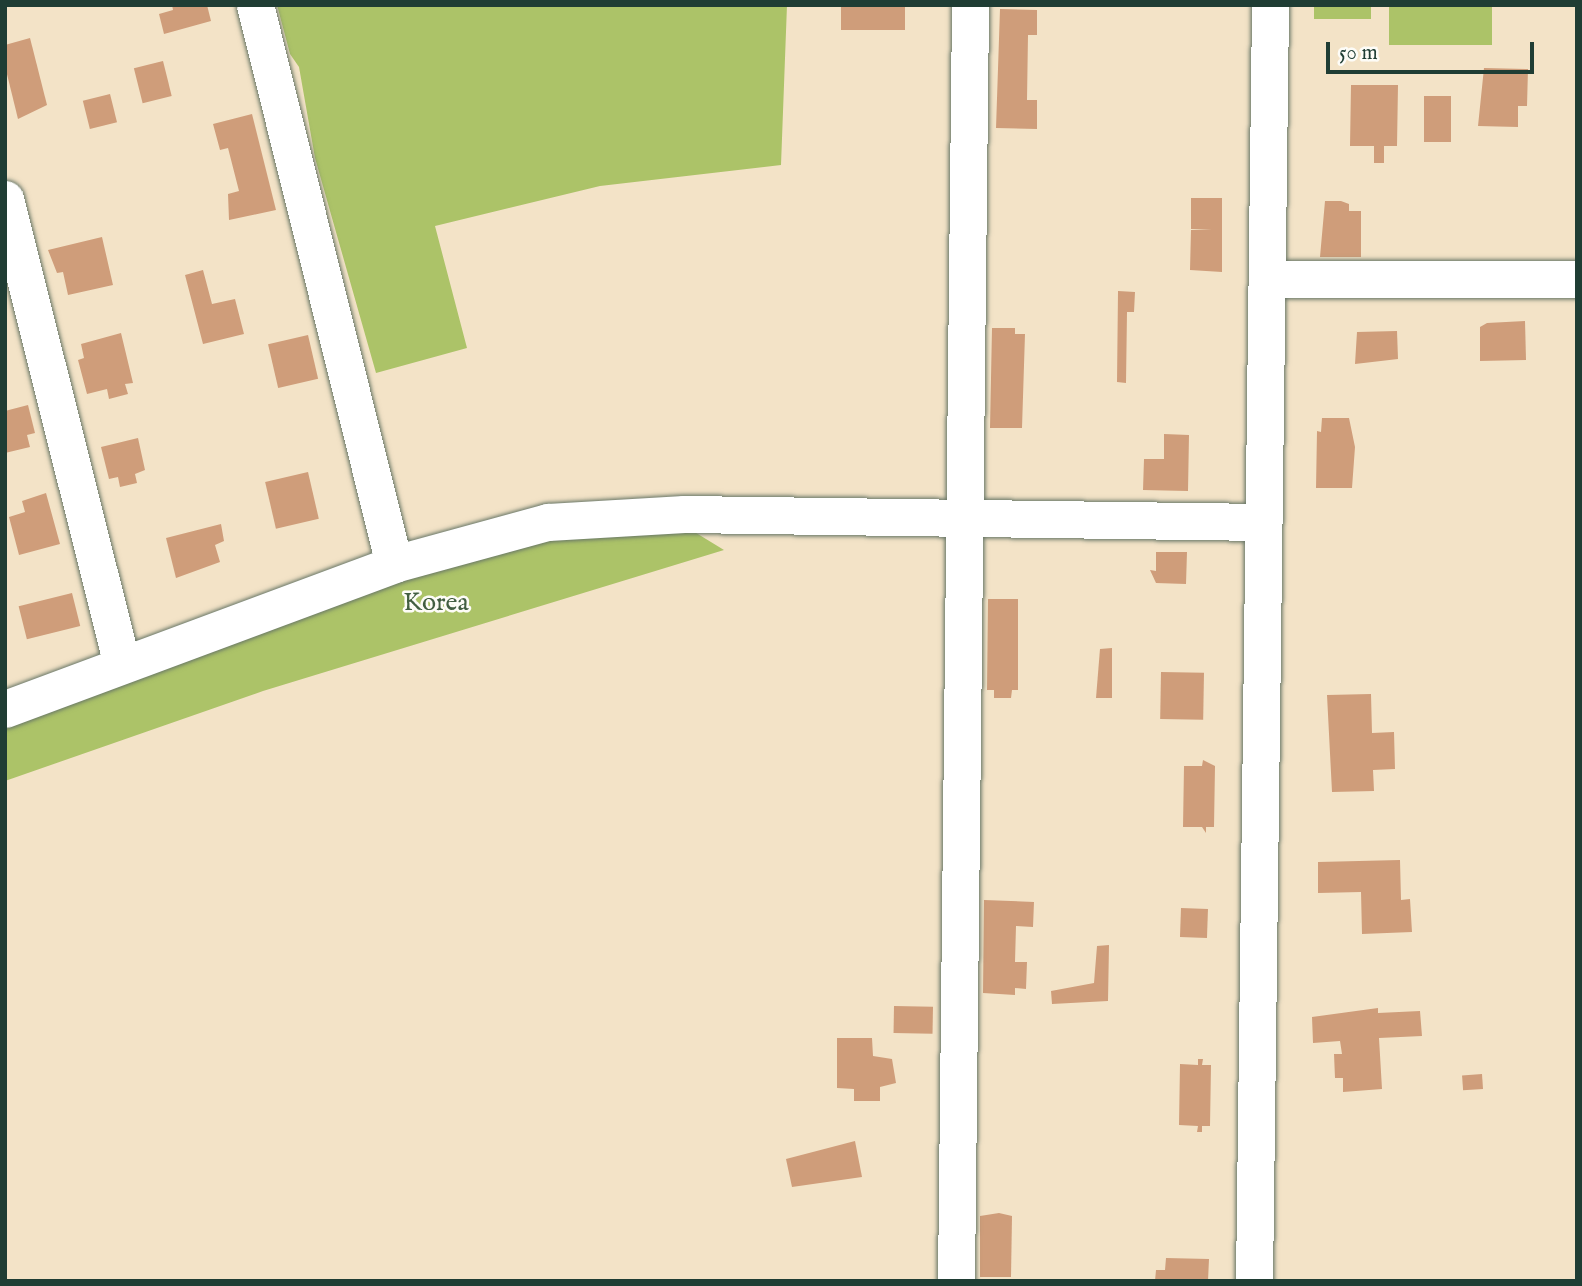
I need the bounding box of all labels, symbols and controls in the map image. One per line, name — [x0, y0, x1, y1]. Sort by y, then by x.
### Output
scale bar — [1330, 28, 1538, 72]
text: 50 m — [1339, 40, 1378, 67]
park label: Korea — [403, 587, 469, 619]

